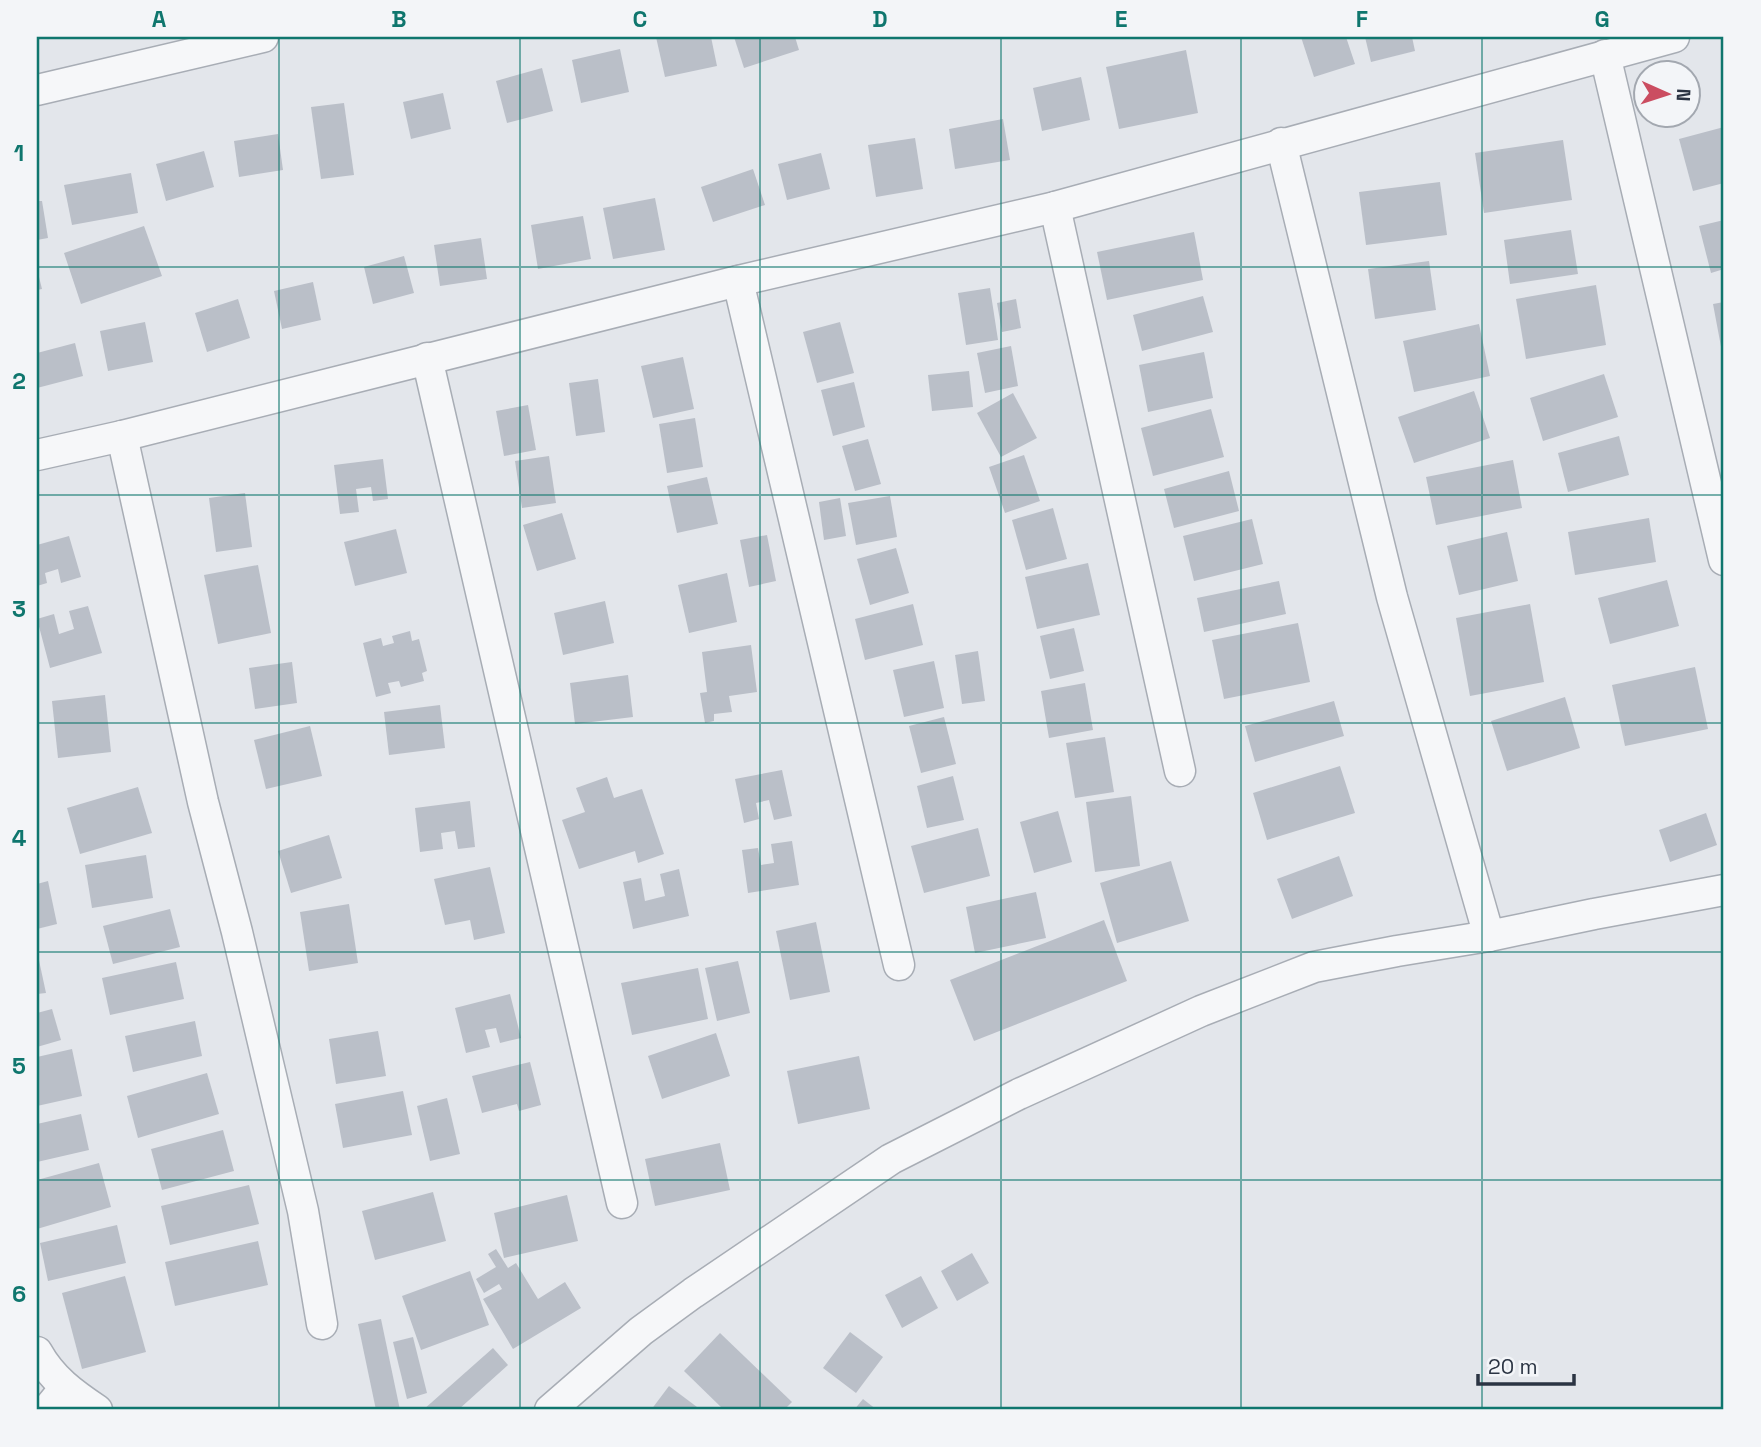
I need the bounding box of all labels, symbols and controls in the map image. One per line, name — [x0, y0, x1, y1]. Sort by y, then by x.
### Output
text: A — [152, 4, 167, 34]
text: B — [391, 4, 407, 34]
text: C — [633, 4, 647, 34]
text: D — [872, 4, 888, 34]
text: E — [1115, 4, 1127, 34]
text: F — [1356, 4, 1368, 34]
text: G — [1594, 4, 1610, 34]
north arrow — [1632, 60, 1702, 130]
text: N — [1671, 88, 1696, 102]
text: 1 — [14, 138, 24, 168]
text: 2 — [12, 366, 26, 396]
text: 3 — [12, 594, 26, 624]
text: 4 — [12, 823, 27, 853]
text: 5 — [12, 1051, 26, 1081]
text: 6 — [12, 1279, 26, 1309]
scale bar — [1478, 1342, 1574, 1386]
text: 20 m — [1488, 1353, 1538, 1380]

